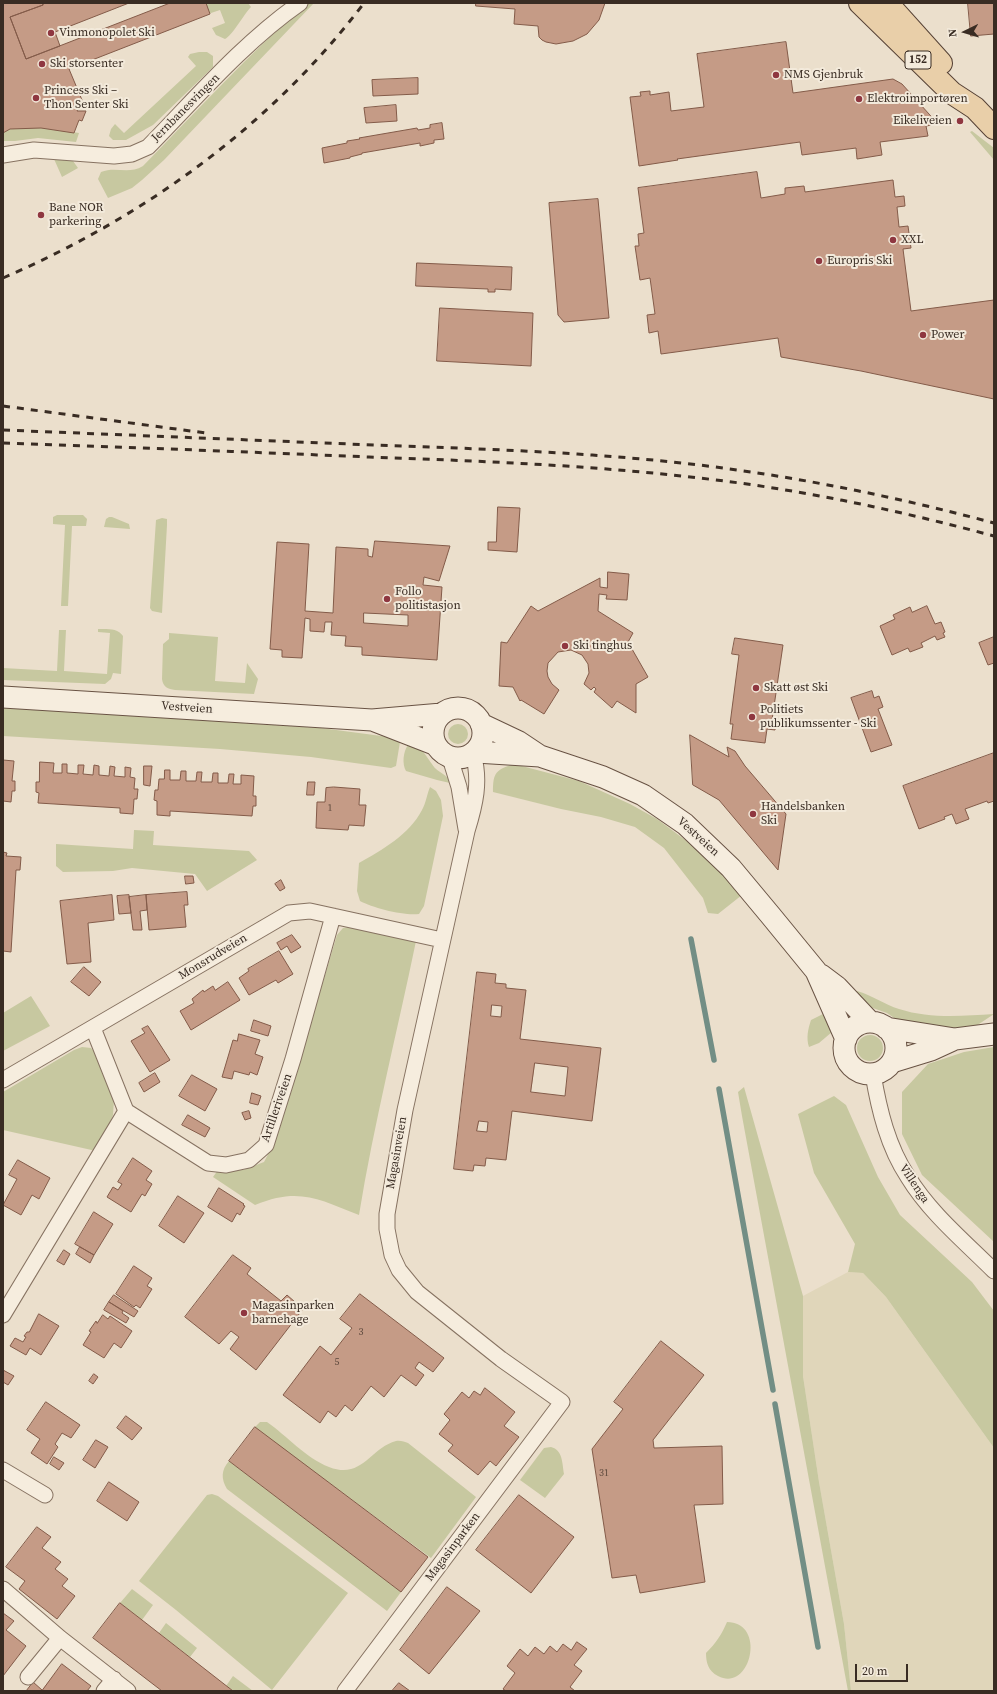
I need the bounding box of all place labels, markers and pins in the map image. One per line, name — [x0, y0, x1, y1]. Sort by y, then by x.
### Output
place label: Vinmonopolet Ski — [59, 26, 155, 40]
marker: Vinmonopolet Ski — [46, 28, 56, 38]
place label: Ski storsenter — [50, 57, 123, 71]
marker: Ski storsenter — [37, 59, 47, 69]
place label: NMS Gjenbruk — [784, 68, 863, 82]
marker: NMS Gjenbruk — [771, 70, 781, 80]
place label: Princess Ski – Thon Senter Ski — [44, 84, 129, 112]
place label: Elektroimportøren — [867, 92, 968, 106]
marker: Princess Ski – Thon Senter Ski — [31, 93, 41, 103]
marker: Elektroimportøren — [854, 94, 864, 104]
place label: Eikeliveien — [893, 114, 952, 128]
marker: Eikeliveien — [955, 116, 965, 126]
place label: Bane NOR parkering — [49, 201, 103, 229]
marker: Bane NOR parkering — [36, 210, 46, 220]
place label: XXL — [901, 233, 924, 247]
marker: XXL — [888, 235, 898, 245]
place label: Europris Ski — [827, 254, 892, 268]
marker: Europris Ski — [814, 256, 824, 266]
place label: Power — [931, 328, 965, 342]
marker: Power — [918, 330, 928, 340]
place label: Follo politistasjon — [395, 585, 461, 613]
marker: Follo politistasjon — [382, 594, 392, 604]
place label: Ski tinghus — [573, 639, 632, 653]
marker: Ski tinghus — [560, 641, 570, 651]
place label: Skatt øst Ski — [764, 681, 828, 695]
marker: Skatt øst Ski — [751, 683, 761, 693]
place label: Politiets publikumssenter - Ski — [760, 703, 877, 731]
marker: Politiets publikumssenter - Ski — [747, 712, 757, 722]
place label: Handelsbanken Ski — [761, 800, 845, 828]
marker: Handelsbanken Ski — [748, 809, 758, 819]
place label: Magasinparken barnehage — [252, 1299, 334, 1327]
marker: Magasinparken barnehage — [239, 1308, 249, 1318]

